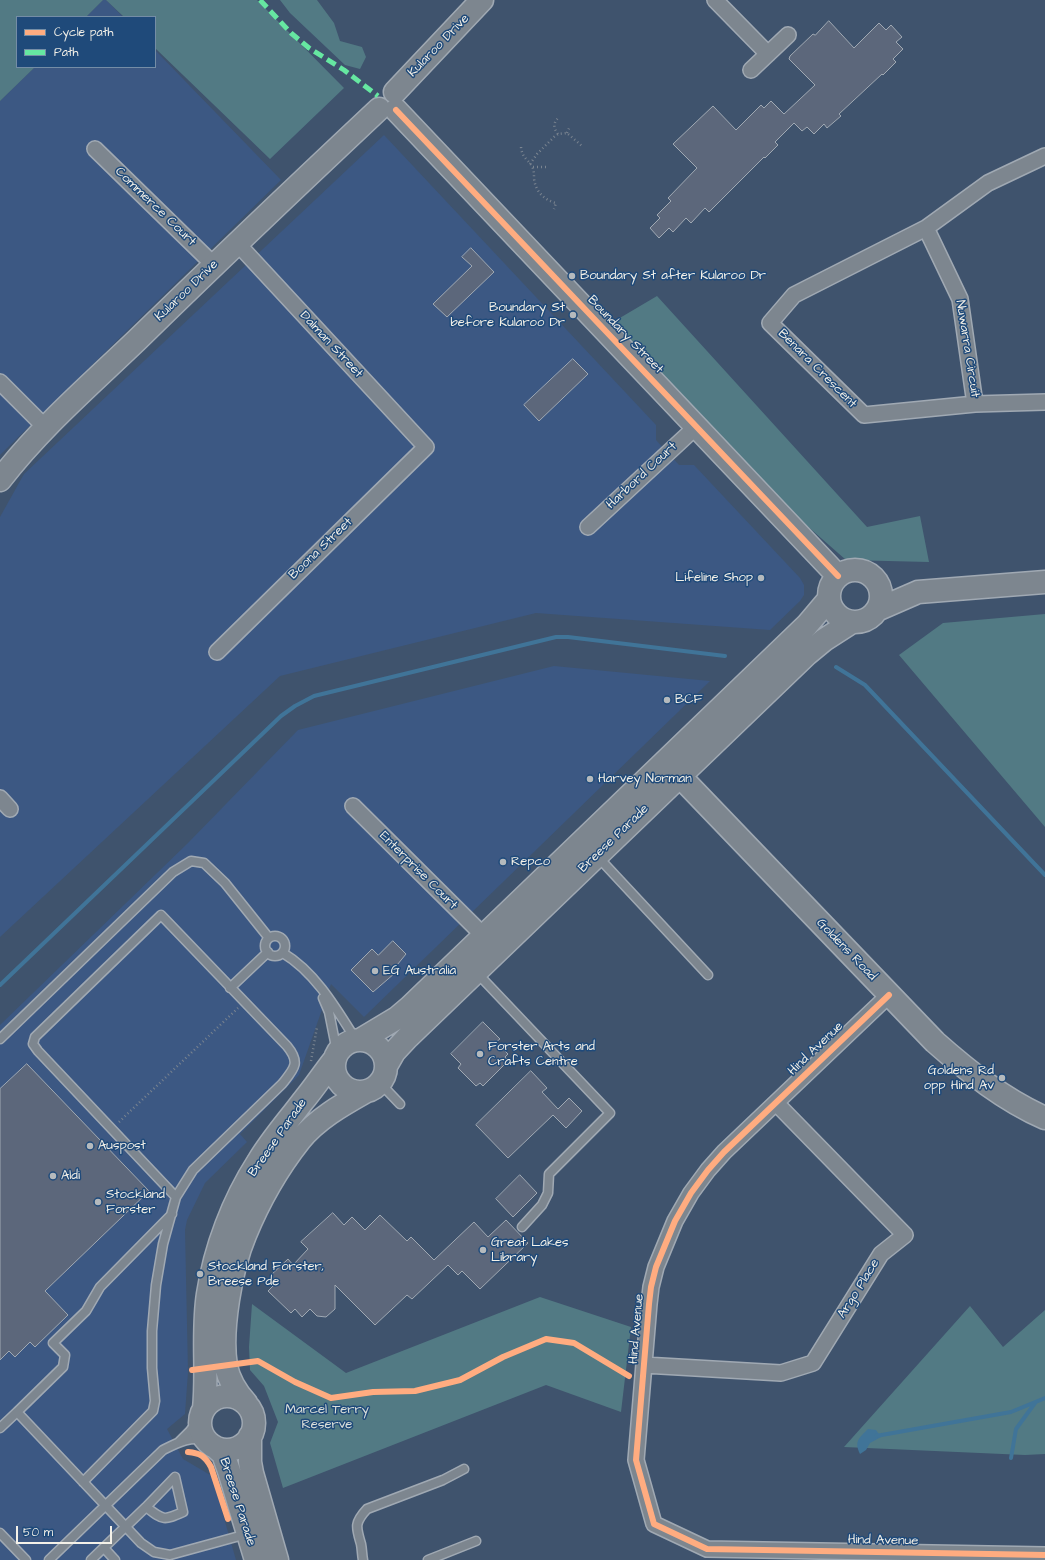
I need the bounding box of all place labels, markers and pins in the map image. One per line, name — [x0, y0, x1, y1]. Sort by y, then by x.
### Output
place label: Boundary St after Kularoo Dr — [580, 268, 766, 284]
marker: Boundary St after Kularoo Dr — [567, 271, 577, 281]
place label: Boundary St before Kularoo Dr — [450, 300, 565, 331]
marker: Boundary St before Kularoo Dr — [568, 310, 578, 320]
place label: Lifeline Shop — [675, 570, 753, 586]
marker: Lifeline Shop — [756, 573, 766, 583]
place label: BCF — [675, 692, 702, 708]
marker: BCF — [662, 695, 672, 705]
place label: Harvey Norman — [598, 771, 692, 787]
marker: Harvey Norman — [585, 774, 595, 784]
place label: Repco — [511, 854, 550, 870]
marker: Repco — [498, 857, 508, 867]
place label: EG Australia — [383, 963, 456, 979]
marker: EG Australia — [370, 966, 380, 976]
place label: Forster Arts and Crafts Centre — [488, 1039, 595, 1070]
marker: Forster Arts and Crafts Centre — [475, 1049, 485, 1059]
place label: Goldens Rd opp Hind Av — [924, 1063, 994, 1094]
marker: Goldens Rd opp Hind Av — [997, 1073, 1007, 1083]
place label: Auspost — [98, 1138, 146, 1154]
marker: Auspost — [85, 1141, 95, 1151]
place label: Aldi — [61, 1168, 80, 1184]
marker: Aldi — [48, 1171, 58, 1181]
place label: Stockland Forster — [106, 1187, 165, 1218]
marker: Stockland Forster — [93, 1197, 103, 1207]
place label: Great Lakes Library — [491, 1235, 568, 1266]
marker: Great Lakes Library — [478, 1245, 488, 1255]
place label: Stockland Forster, Breese Pde — [208, 1259, 324, 1290]
marker: Stockland Forster, Breese Pde — [195, 1269, 205, 1279]

